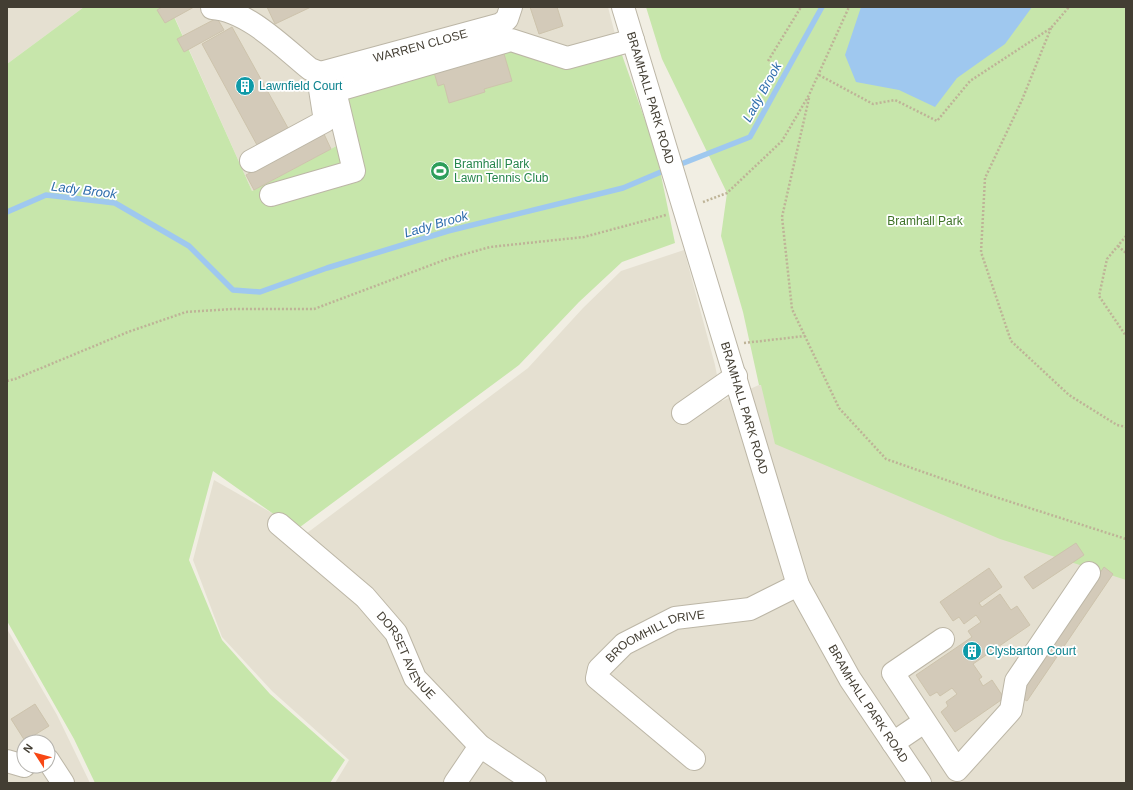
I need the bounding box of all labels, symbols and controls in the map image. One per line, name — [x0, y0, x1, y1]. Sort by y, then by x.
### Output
street label: WARREN CLOSE — [372, 26, 469, 65]
street label: BRAMHALL PARK ROAD — [624, 30, 677, 166]
water label: Lady Brook — [739, 58, 785, 124]
building icon: Lawnfield Court — [234, 75, 256, 97]
place label: Lawnfield Court — [259, 79, 343, 93]
place label: Bramhall Park Lawn Tennis Club — [454, 157, 549, 185]
sports icon: Bramhall Park Lawn Tennis Club — [429, 160, 451, 182]
water label: Lady Brook — [50, 179, 119, 202]
water label: Lady Brook — [402, 207, 471, 240]
park label: Bramhall Park — [887, 214, 964, 228]
street label: BRAMHALL PARK ROAD — [718, 340, 771, 476]
street label: BROOMHILL DRIVE — [603, 607, 706, 665]
street label: DORSET AVENUE — [374, 609, 438, 702]
building icon: Clysbarton Court — [961, 640, 983, 662]
street label: BRAMHALL PARK ROAD — [825, 642, 912, 766]
place label: Clysbarton Court — [986, 644, 1077, 658]
north arrow — [16, 734, 56, 774]
text: N — [21, 741, 35, 755]

